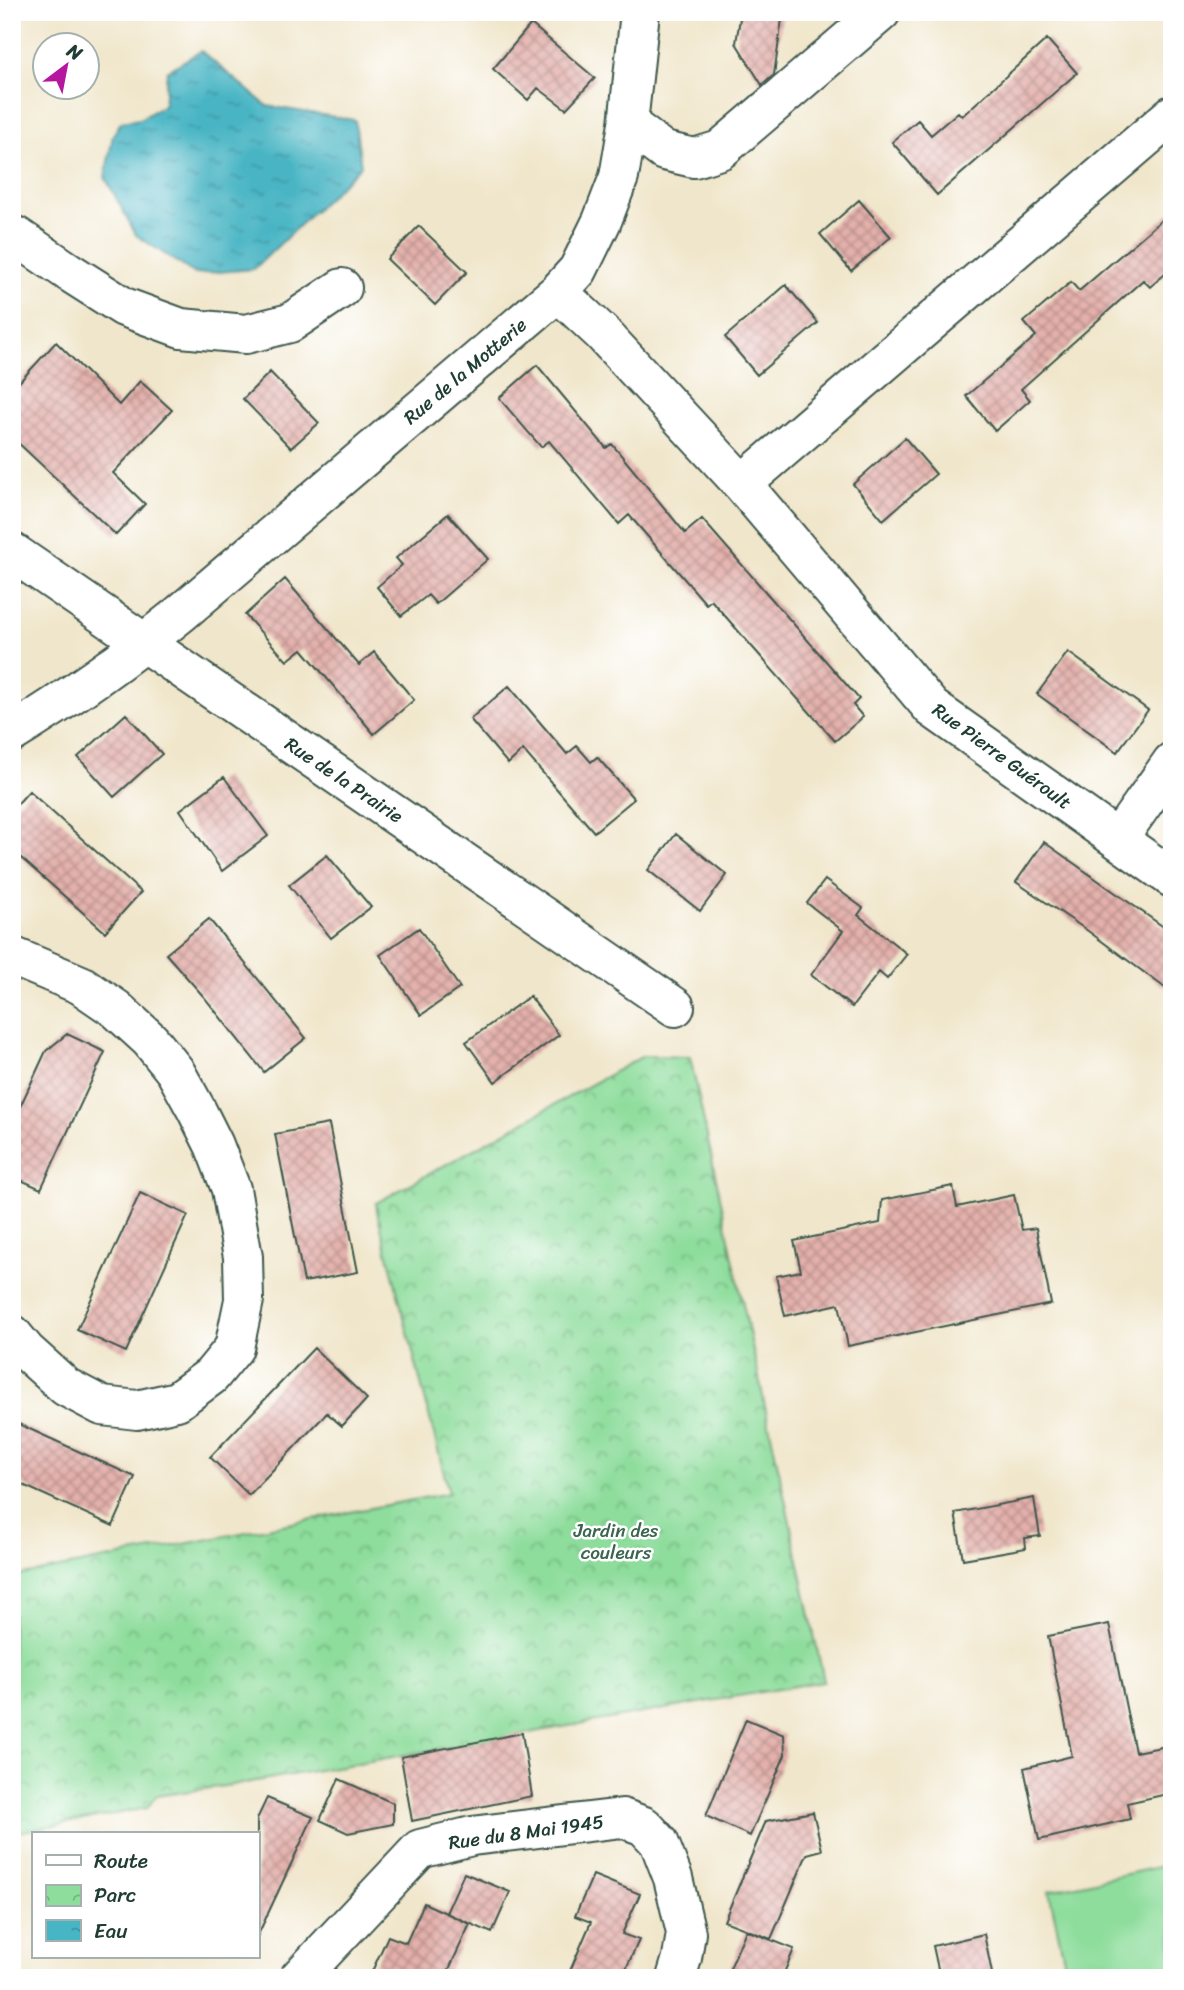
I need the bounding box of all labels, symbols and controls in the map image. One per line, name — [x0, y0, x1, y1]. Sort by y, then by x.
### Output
north arrow — [32, 32, 102, 102]
text: N — [60, 34, 90, 70]
street label: Rue de la Motterie — [396, 309, 534, 433]
street label: Rue Pierre Guéroult — [925, 694, 1079, 818]
street label: Rue de la Prairie — [278, 728, 410, 832]
park label: Jardin des couleurs — [573, 1514, 659, 1569]
street label: Rue du 8 Mai 1945 — [446, 1805, 606, 1859]
legend — [32, 1832, 259, 1958]
text: Route — [94, 1842, 148, 1880]
text: Parc — [94, 1876, 136, 1914]
text: Eau — [94, 1912, 128, 1950]

